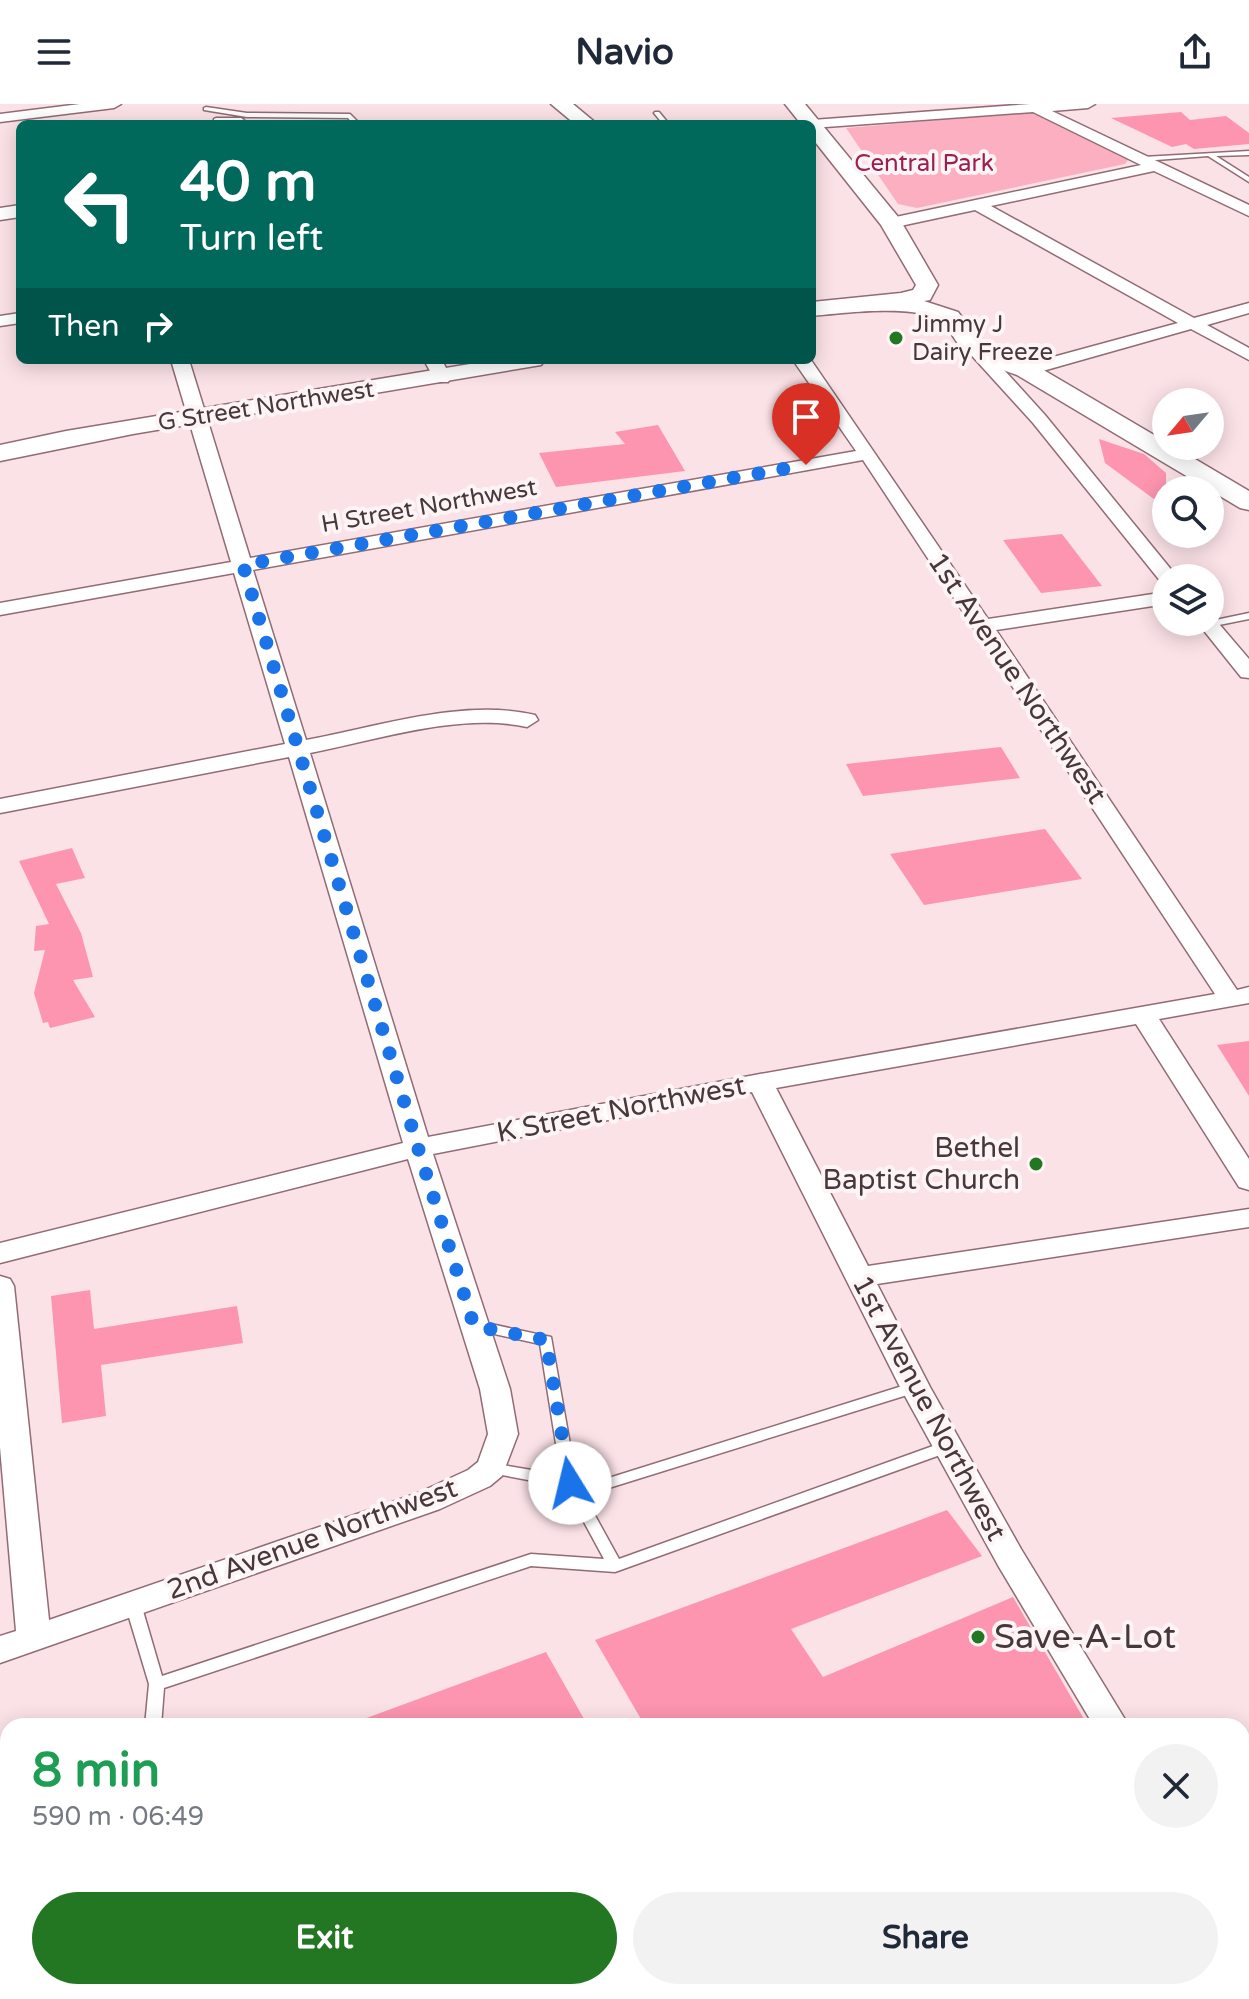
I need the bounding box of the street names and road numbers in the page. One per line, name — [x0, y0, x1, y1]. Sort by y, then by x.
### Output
street label: G Street Northwest — [156, 375, 376, 437]
street label: H Street Northwest — [319, 473, 539, 539]
street label: 1st Avenue Northwest — [920, 546, 1114, 810]
street label: K Street Northwest — [494, 1068, 748, 1150]
street label: 1st Avenue Northwest — [845, 1270, 1014, 1547]
street label: 2nd Avenue Northwest — [162, 1471, 462, 1607]

